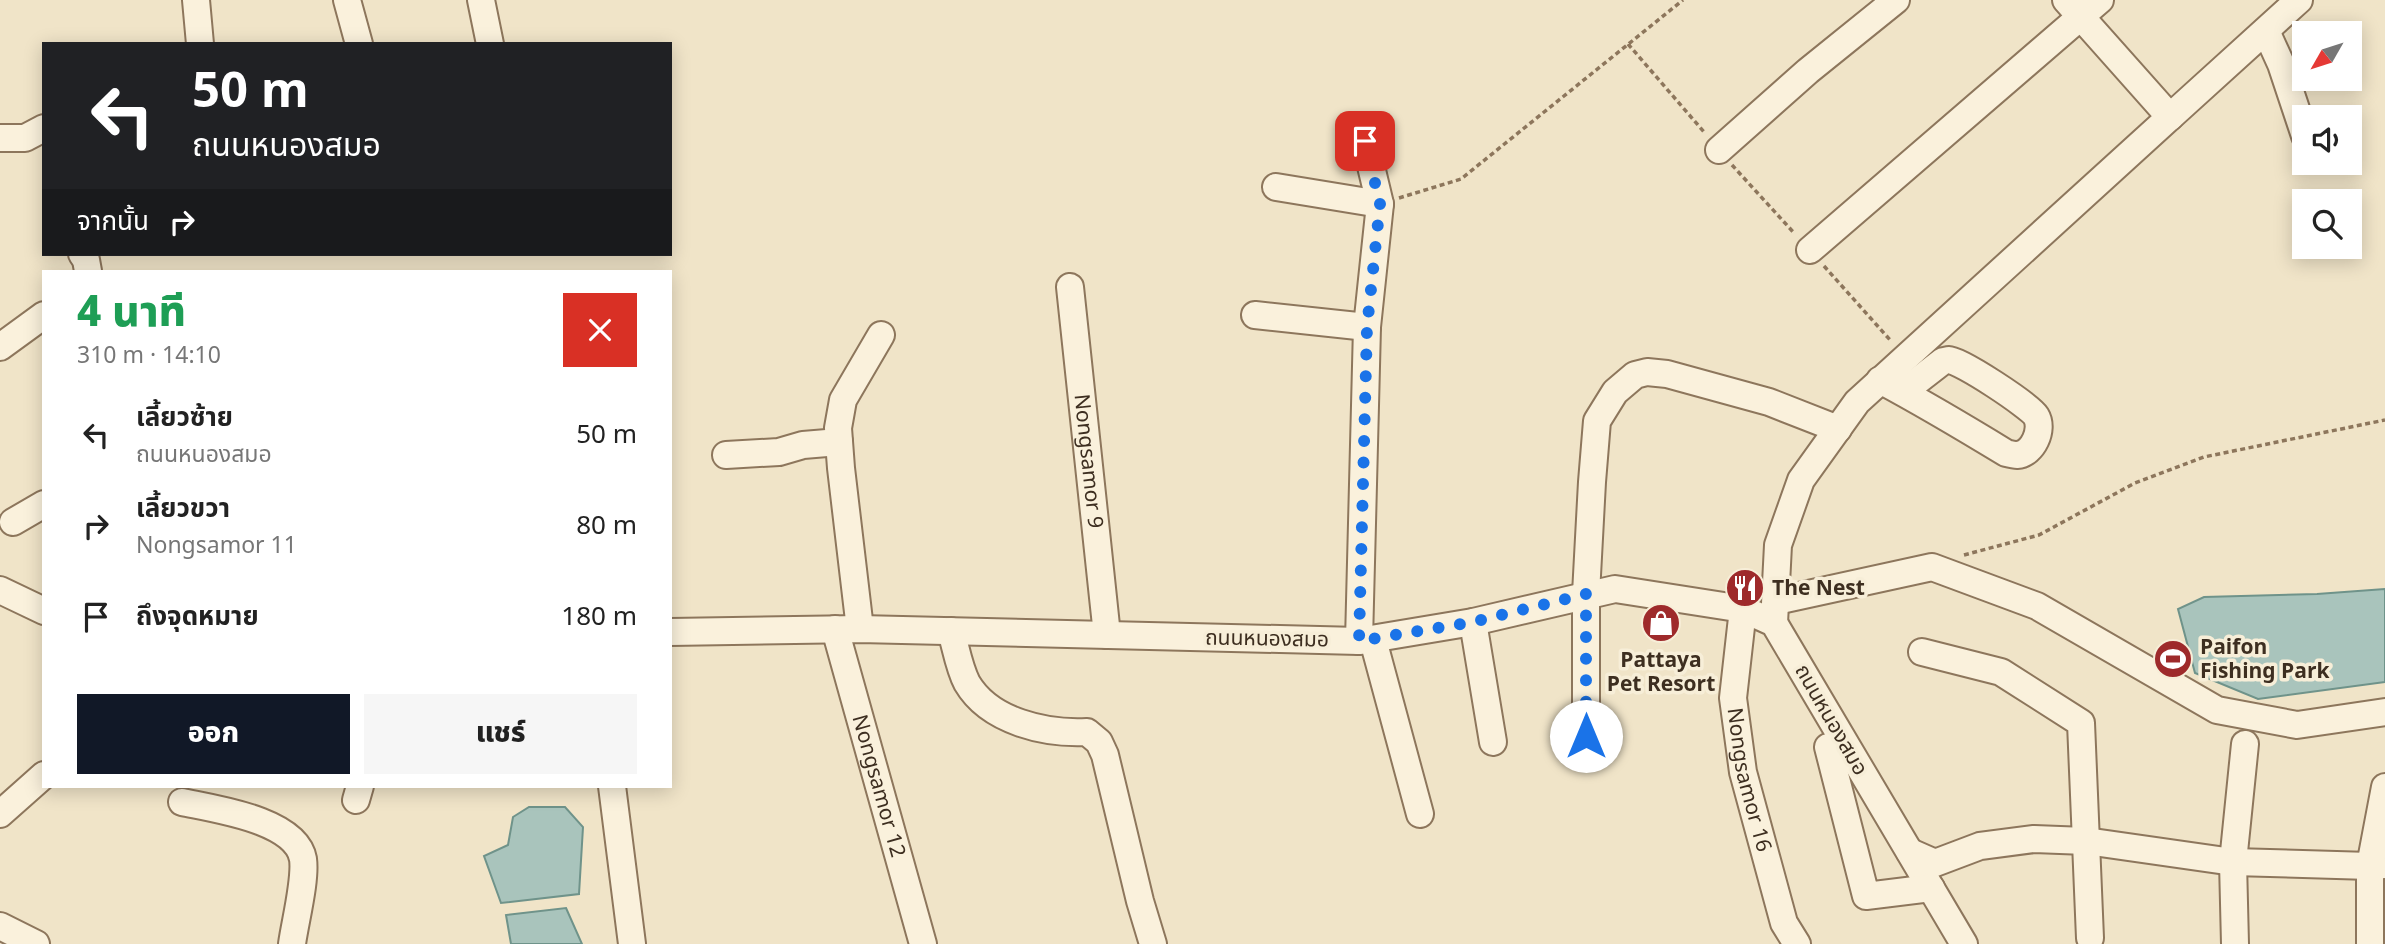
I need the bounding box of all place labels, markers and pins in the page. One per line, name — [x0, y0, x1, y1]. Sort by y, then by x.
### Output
pin — [1335, 111, 1395, 171]
restaurant icon: The Nest — [1724, 567, 1766, 609]
place label: The Nest — [1772, 573, 1865, 604]
shop icon: Pattaya Pet Resort — [1640, 602, 1682, 644]
place label: Paifon Fishing Park — [2200, 632, 2331, 687]
sports icon: Paifon Fishing Park — [2152, 638, 2194, 680]
place label: Pattaya Pet Resort — [1607, 645, 1715, 700]

